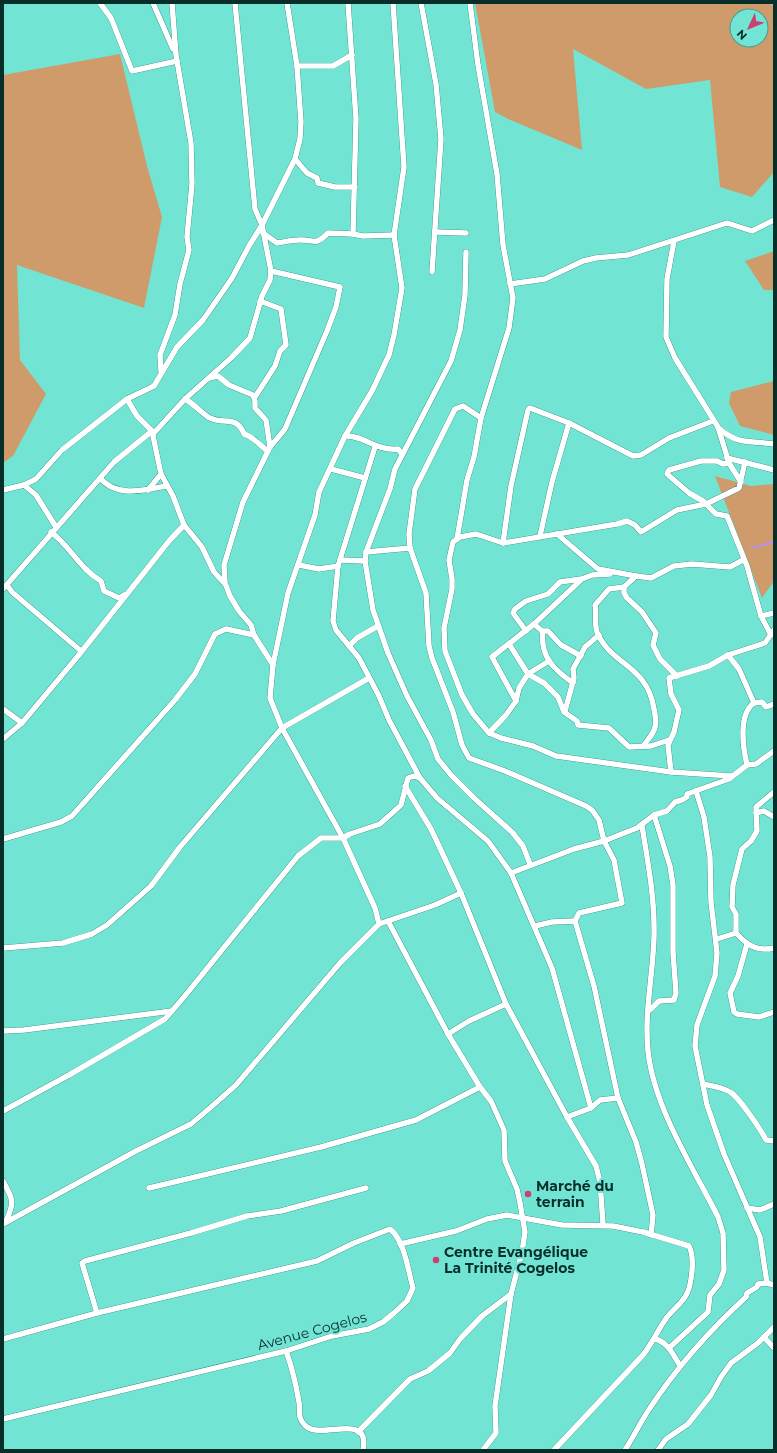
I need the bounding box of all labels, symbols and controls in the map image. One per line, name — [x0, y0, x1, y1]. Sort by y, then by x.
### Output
north arrow — [729, 8, 769, 48]
text: N — [734, 27, 750, 43]
place label: Marché du terrain — [536, 1177, 614, 1211]
marker: Marché du terrain — [523, 1189, 533, 1199]
place label: Centre Evangélique La Trinité Cogelos — [444, 1243, 588, 1277]
marker: Centre Evangélique La Trinité Cogelos — [431, 1255, 441, 1265]
street label: Avenue Cogelos — [255, 1308, 369, 1354]

